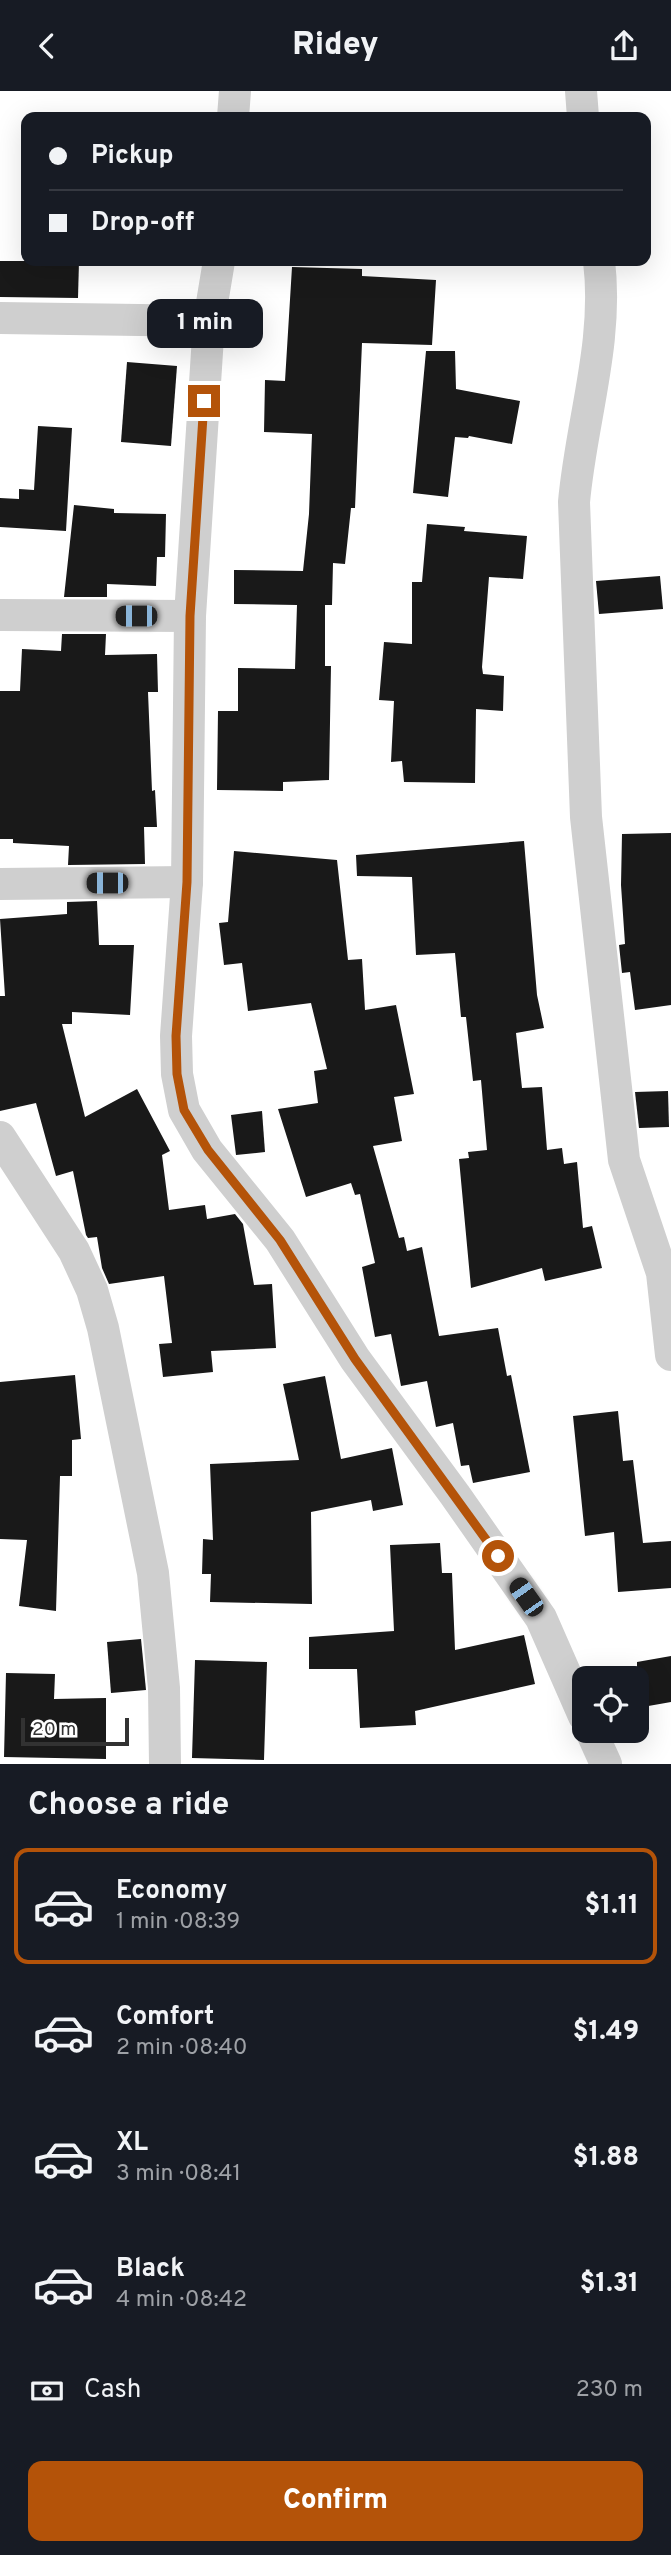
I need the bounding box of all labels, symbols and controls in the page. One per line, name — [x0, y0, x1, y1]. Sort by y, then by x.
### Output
text: Ridey — [292, 26, 379, 66]
icon: back — [28, 27, 66, 65]
icon: share — [605, 27, 643, 65]
text: Pickup — [91, 140, 174, 173]
text: Drop-off — [91, 207, 194, 240]
callout: 1 min — [146, 299, 262, 349]
text: 1 min — [177, 309, 233, 338]
route end — [188, 385, 220, 417]
car — [116, 606, 158, 627]
car — [87, 873, 129, 894]
route start — [482, 1540, 514, 1572]
car — [506, 1574, 547, 1620]
map controls — [572, 1666, 649, 1743]
button: locate — [572, 1666, 649, 1743]
scale bar — [21, 1715, 130, 1747]
text: 20 m — [32, 1718, 76, 1742]
text: Choose a ride — [28, 1786, 229, 1826]
icon: car — [32, 1875, 95, 1938]
text: Economy — [116, 1875, 227, 1908]
text: $1.11 — [585, 1890, 639, 1923]
text: 1 min · 08:39 — [116, 1908, 240, 1937]
icon: car — [32, 2001, 95, 2064]
text: Comfort — [116, 2001, 214, 2034]
text: $1.49 — [573, 2016, 639, 2049]
text: 2 min · 08:40 — [116, 2034, 248, 2063]
icon: car — [32, 2127, 95, 2190]
text: XL — [116, 2127, 148, 2160]
text: $1.88 — [573, 2142, 639, 2175]
text: 3 min · 08:41 — [116, 2160, 241, 2189]
icon: car — [32, 2253, 95, 2316]
text: Black — [116, 2253, 185, 2286]
text: $1.31 — [580, 2268, 639, 2301]
text: 4 min · 08:42 — [116, 2286, 247, 2315]
icon: cash — [28, 2372, 66, 2410]
text: Cash — [84, 2374, 141, 2407]
text: 230 m — [576, 2376, 643, 2405]
button: Confirm — [28, 2461, 643, 2541]

